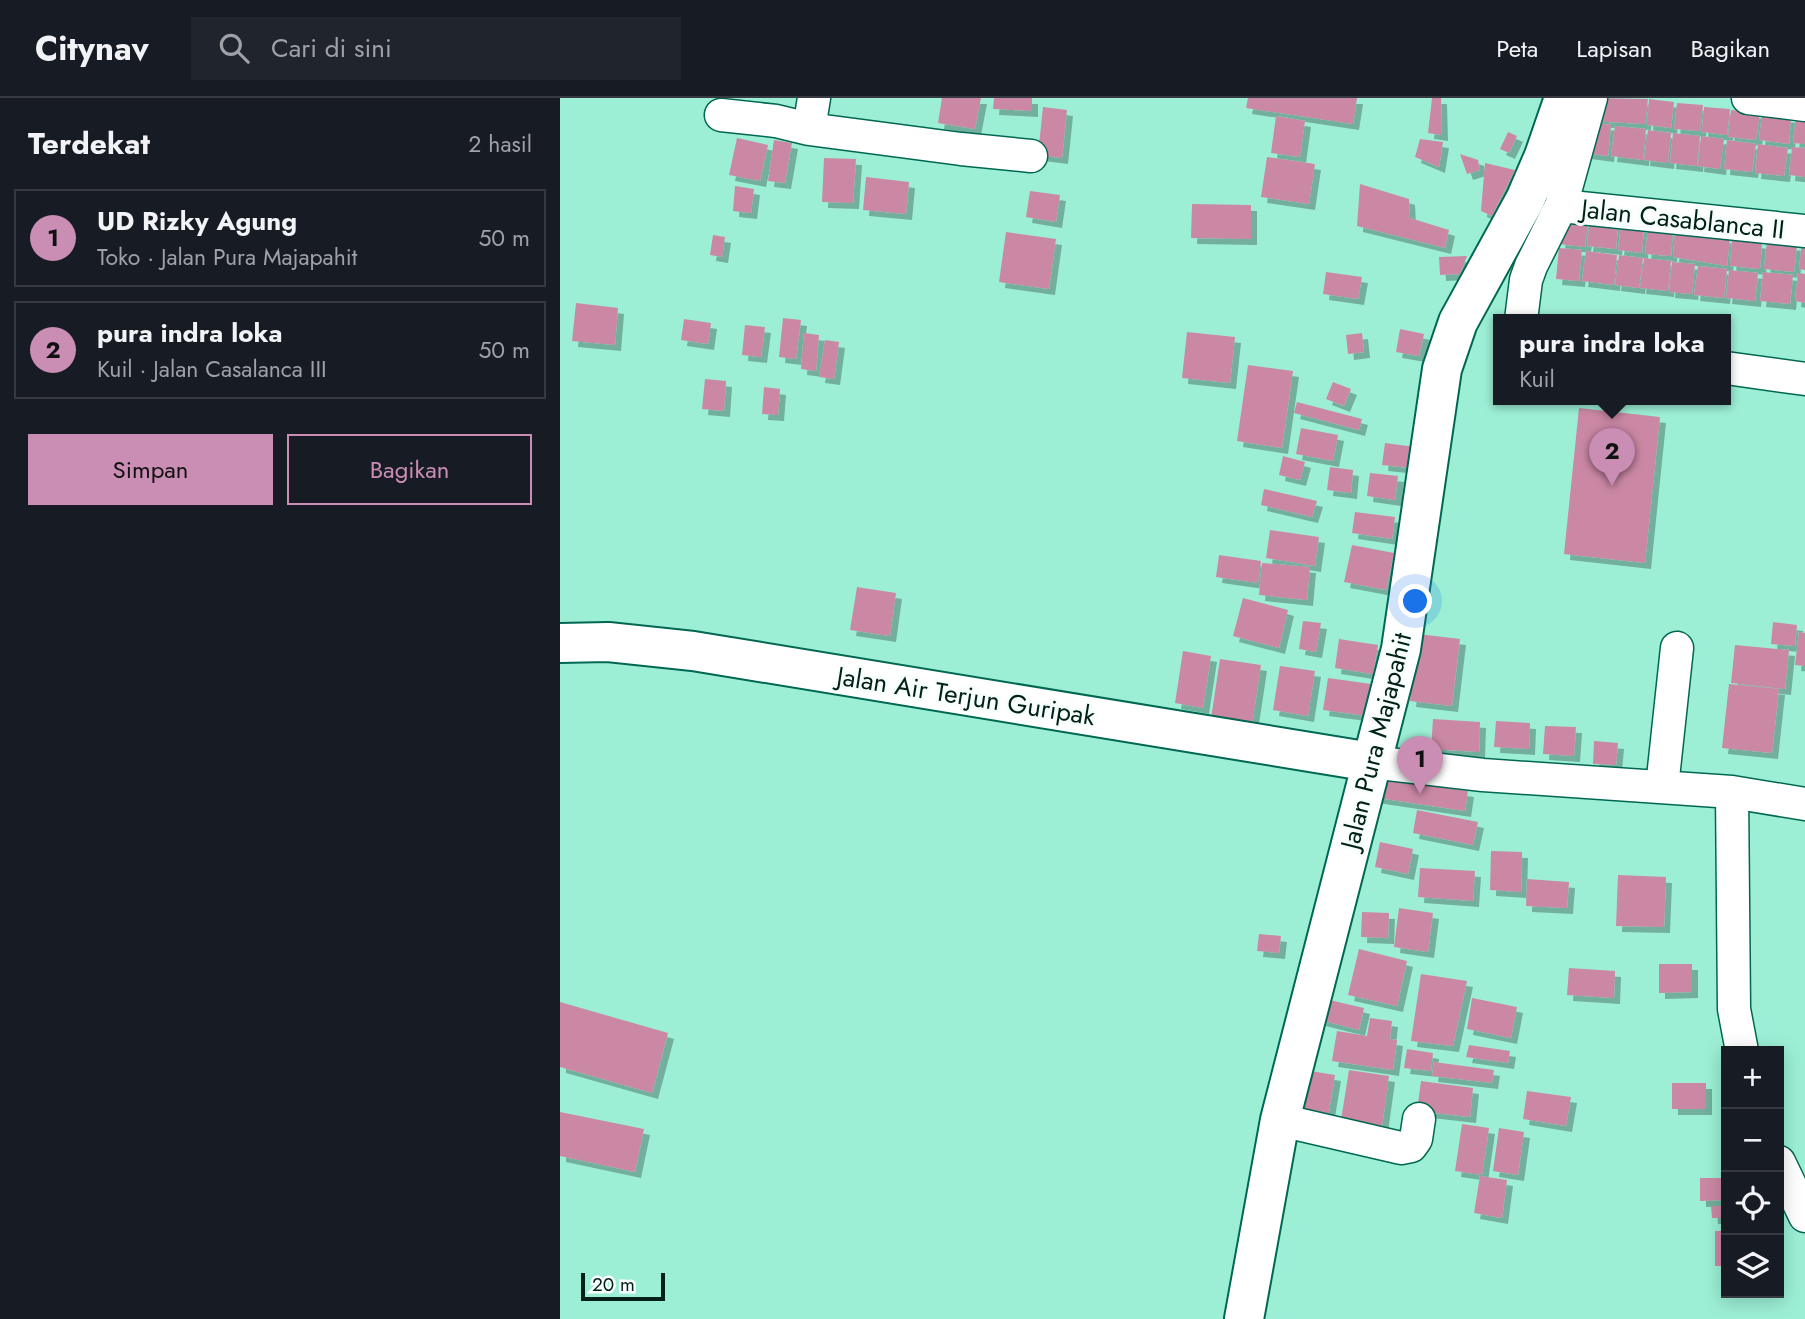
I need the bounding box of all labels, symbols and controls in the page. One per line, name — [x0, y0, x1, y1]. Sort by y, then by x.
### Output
search box — [191, 17, 681, 80]
text: Citynav — [35, 25, 149, 72]
icon: search — [215, 29, 253, 67]
text: Cari di sini — [271, 29, 392, 67]
text: Peta — [1496, 31, 1538, 66]
text: Lapisan — [1576, 31, 1652, 66]
text: Bagikan — [1690, 31, 1770, 66]
text: Terdekat — [28, 122, 150, 165]
text: 2 hasil — [468, 127, 532, 161]
street label: Jalan Casablanca II — [1576, 189, 1787, 249]
text: UD Rizky Agung — [97, 202, 297, 240]
text: 1 — [47, 221, 59, 255]
text: 50 m — [478, 221, 530, 255]
text: Toko · Jalan Pura Majapahit — [97, 240, 357, 274]
text: pura indra loka — [97, 314, 283, 352]
popup — [1493, 314, 1731, 405]
text: pura indra loka — [1519, 324, 1705, 362]
text: 2 — [45, 333, 61, 367]
text: 50 m — [478, 333, 530, 367]
text: Kuil · Jalan Casalanca III — [97, 352, 327, 386]
text: Kuil — [1519, 362, 1555, 396]
pin: 2 — [1589, 428, 1635, 486]
button: Simpan — [28, 434, 273, 505]
button: Bagikan — [287, 434, 532, 505]
your location — [1398, 584, 1432, 618]
street label: Jalan Pura Majapahit — [1330, 628, 1421, 856]
street label: Jalan Air Terjun Guripak — [831, 656, 1098, 735]
pin: 1 — [1397, 736, 1443, 794]
map controls — [1721, 1046, 1784, 1298]
button: + — [1721, 1046, 1784, 1109]
button: − — [1721, 1109, 1784, 1172]
button: locate — [1721, 1172, 1784, 1235]
button: layers — [1721, 1235, 1784, 1298]
scale bar — [581, 1270, 665, 1302]
text: 20 m — [592, 1271, 635, 1298]

